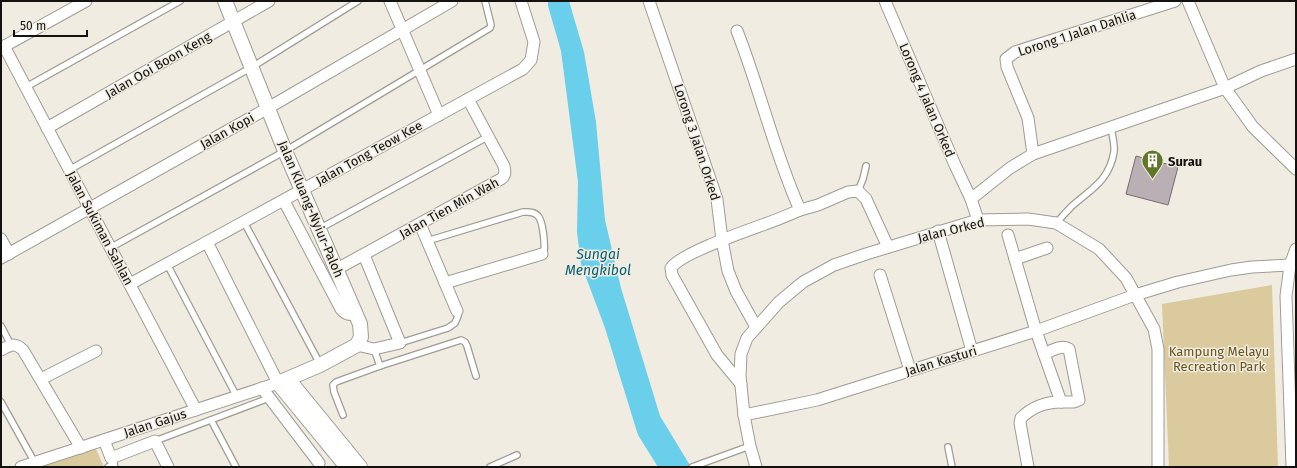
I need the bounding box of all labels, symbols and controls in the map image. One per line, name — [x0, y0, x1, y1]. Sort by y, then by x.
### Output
street label: Lorong 1 Jalan Dahlia — [1016, 7, 1138, 59]
scale bar — [14, 12, 87, 38]
text: 50 m — [20, 19, 46, 33]
street label: Jalan Ooi Boon Keng — [102, 28, 214, 101]
street label: Lorong 4 Jalan Orked — [896, 41, 958, 159]
street label: Lorong 3 Jalan Orked — [671, 82, 723, 202]
street label: Jalan Kopi — [197, 110, 257, 152]
street label: Jalan Tong Teow Kee — [313, 118, 425, 188]
street label: Jalan Kluang-Nyiur-Paloh — [275, 138, 347, 280]
building icon: Surau — [1139, 148, 1165, 181]
place label: Surau — [1168, 154, 1202, 169]
street label: Jalan Sukiman Sahlan — [64, 168, 136, 288]
street label: Jalan Tien Min Wah — [397, 174, 501, 242]
street label: Jalan Orked — [916, 214, 986, 246]
water label: Sungai Mengkibol — [565, 246, 631, 279]
street label: Jalan Kasturi — [903, 343, 979, 379]
park label: Kampung Melayu Recreation Park — [1169, 344, 1269, 374]
street label: Jalan Gajus — [122, 406, 188, 440]

